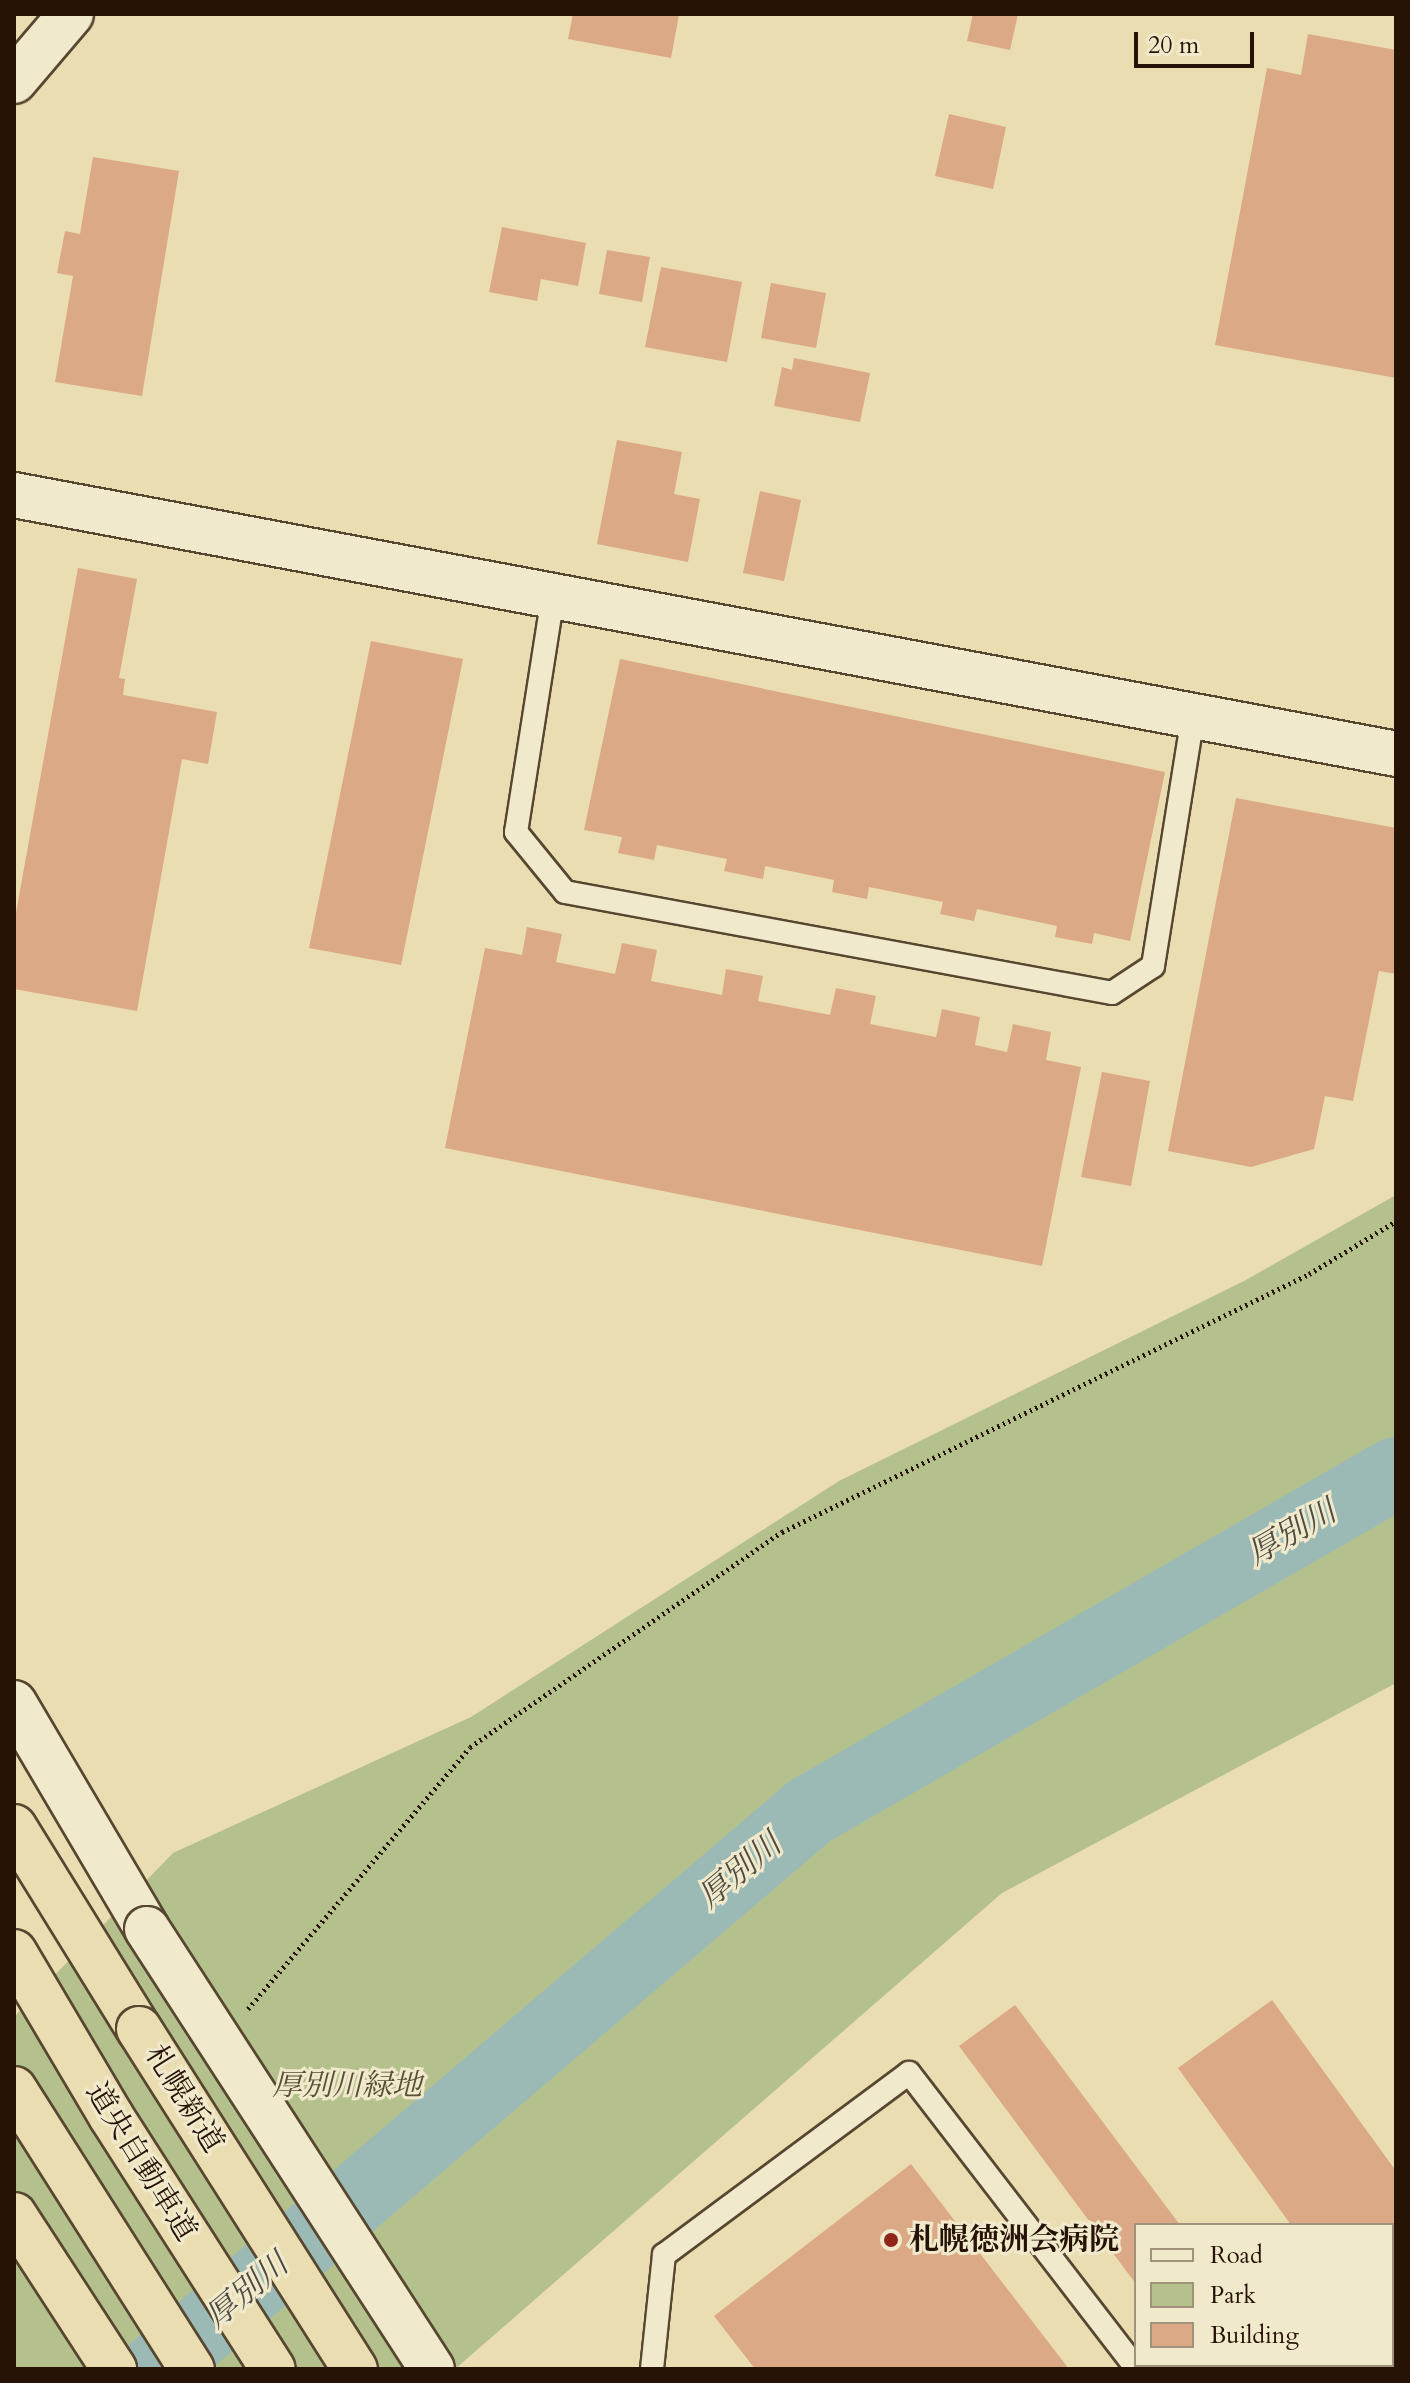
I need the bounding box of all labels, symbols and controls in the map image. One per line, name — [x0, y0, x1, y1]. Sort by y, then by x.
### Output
scale bar — [1138, 16, 1258, 66]
text: 20 m — [1148, 29, 1199, 62]
water label: 厚別川 — [1241, 1492, 1343, 1574]
water label: 厚別川 — [691, 1825, 789, 1917]
street label: 札幌新道 — [137, 2039, 231, 2159]
park label: 厚別川緑地 — [272, 2068, 422, 2104]
street label: 道央自動車道 — [78, 2076, 204, 2248]
place label: 札幌徳洲会病院 — [909, 2222, 1119, 2258]
legend — [1134, 2223, 1394, 2367]
marker: 札幌徳洲会病院 — [880, 2229, 902, 2251]
text: Road — [1210, 2239, 1263, 2272]
water label: 厚別川 — [198, 2245, 296, 2337]
text: Park — [1210, 2279, 1256, 2312]
text: Building — [1210, 2319, 1299, 2352]

